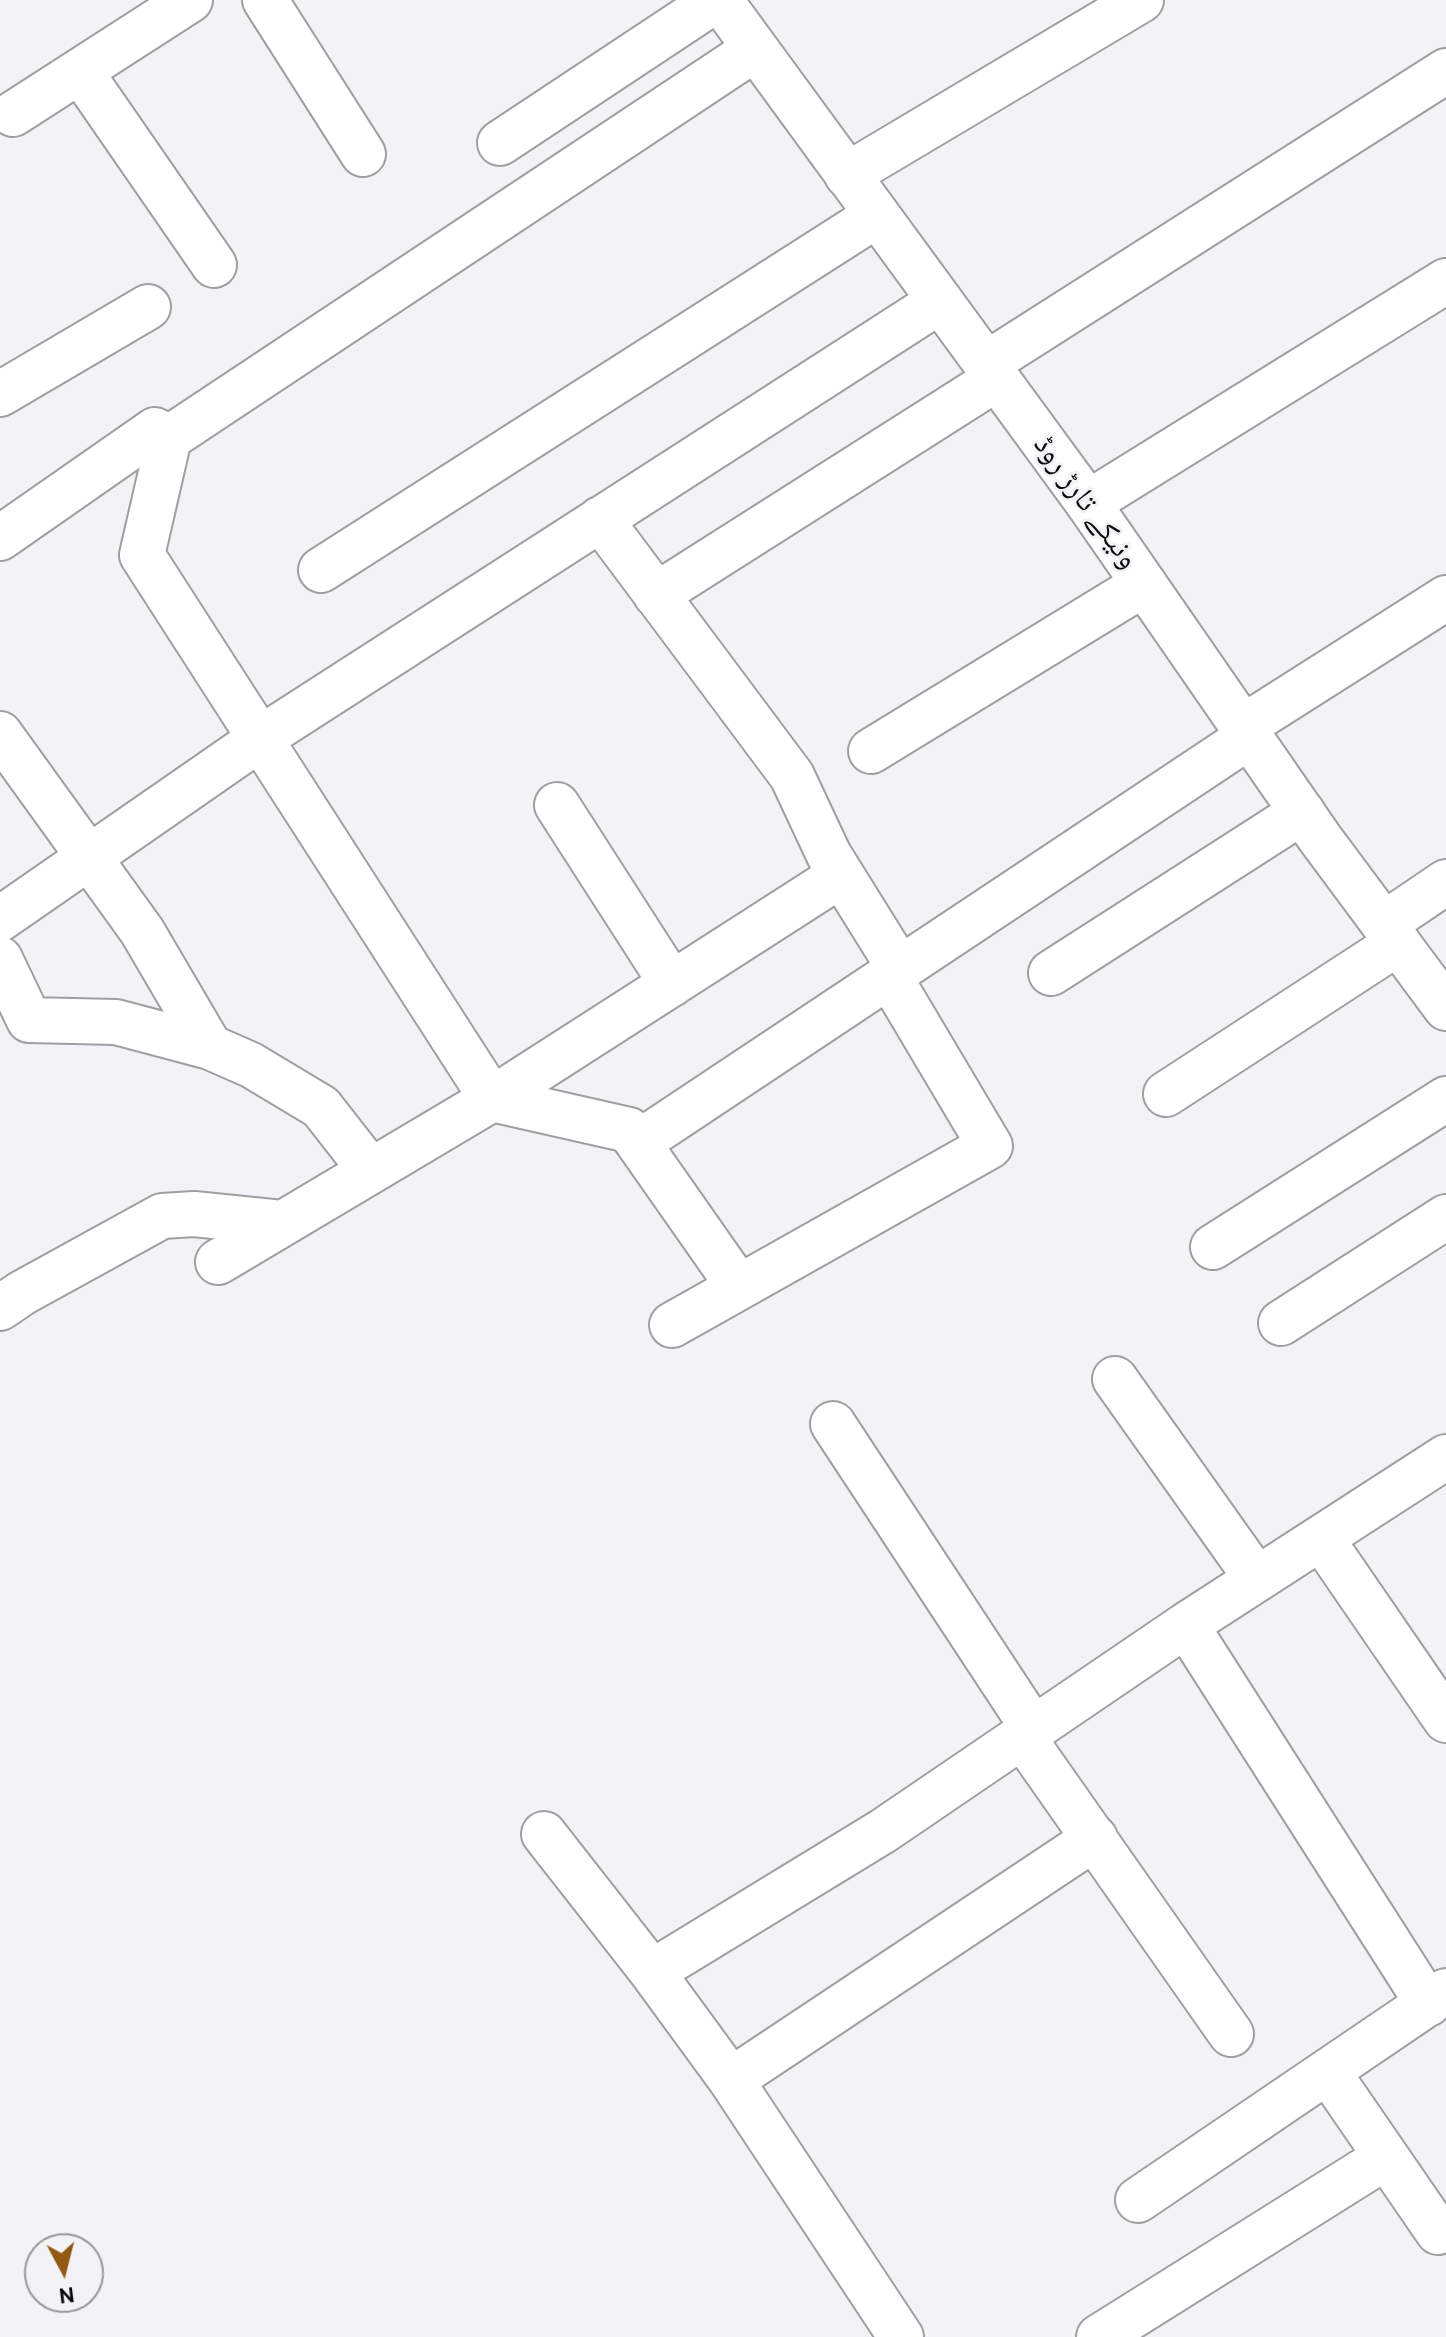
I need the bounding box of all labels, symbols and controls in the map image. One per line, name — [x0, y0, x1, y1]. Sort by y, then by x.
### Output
street label: ونیکے تارڑ روڈ — [1026, 428, 1146, 576]
north arrow — [24, 2233, 104, 2313]
text: N — [57, 2281, 76, 2310]

